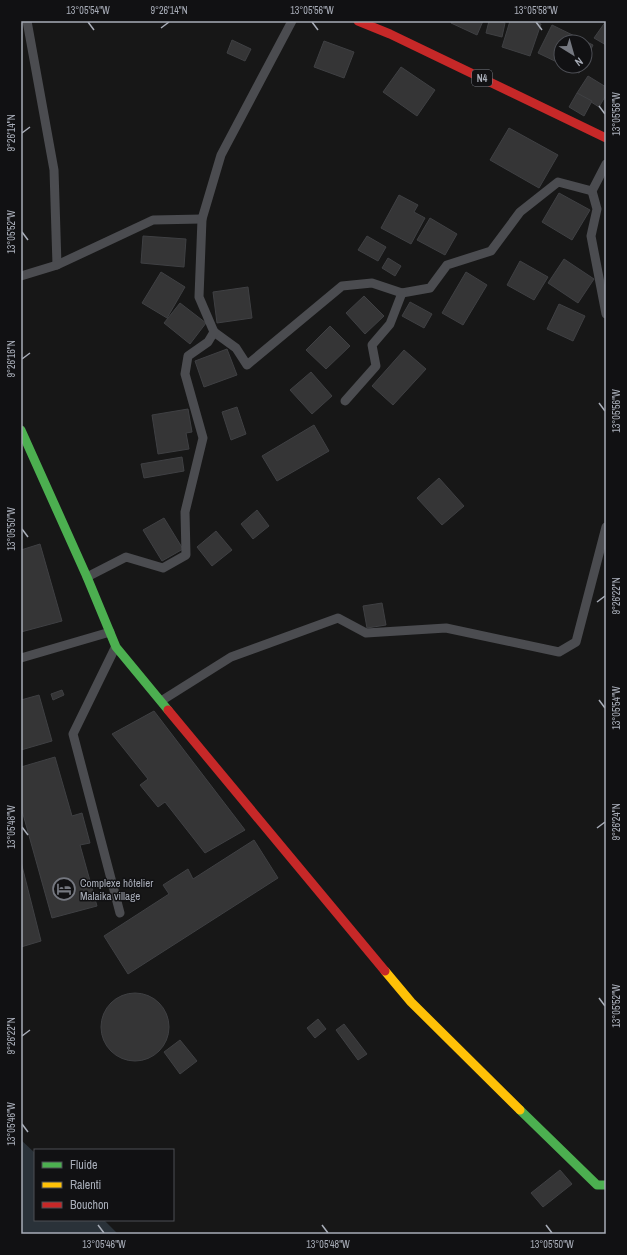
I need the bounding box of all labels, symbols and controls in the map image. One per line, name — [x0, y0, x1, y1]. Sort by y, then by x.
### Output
text: 13°05'54"W — [66, 4, 110, 17]
text: 9°26'14"N — [150, 4, 188, 17]
text: 13°05'56"W — [290, 4, 334, 17]
text: 13°05'58"W — [514, 4, 558, 17]
north arrow — [553, 34, 593, 74]
text: N — [572, 54, 586, 70]
road number: N4 — [472, 70, 492, 86]
text: 13°05'58"W — [610, 92, 623, 136]
text: 9°26'14"N — [5, 114, 18, 152]
text: 13°05'52"W — [5, 210, 18, 254]
text: 9°26'16"N — [5, 340, 18, 378]
text: 13°05'56"W — [610, 389, 623, 433]
text: 13°05'50"W — [5, 507, 18, 551]
text: 9°26'22"N — [610, 577, 623, 615]
text: 13°05'54"W — [610, 686, 623, 730]
text: 9°26'24"N — [610, 803, 623, 841]
text: 13°05'48"W — [5, 805, 18, 849]
hotel icon: Complexe hôtelier Malaika village — [51, 876, 77, 902]
place label: Complexe hôtelier Malaika village — [80, 876, 153, 903]
text: 13°05'52"W — [610, 984, 623, 1028]
text: 9°26'22"N — [5, 1017, 18, 1055]
text: 13°05'46"W — [5, 1102, 18, 1146]
legend — [34, 1149, 174, 1221]
text: Fluide — [70, 1157, 97, 1173]
text: Ralenti — [70, 1177, 101, 1193]
text: Bouchon — [70, 1197, 109, 1213]
text: 13°05'46"W — [82, 1238, 126, 1251]
text: 13°05'48"W — [306, 1238, 350, 1251]
text: 13°05'50"W — [530, 1238, 574, 1251]

